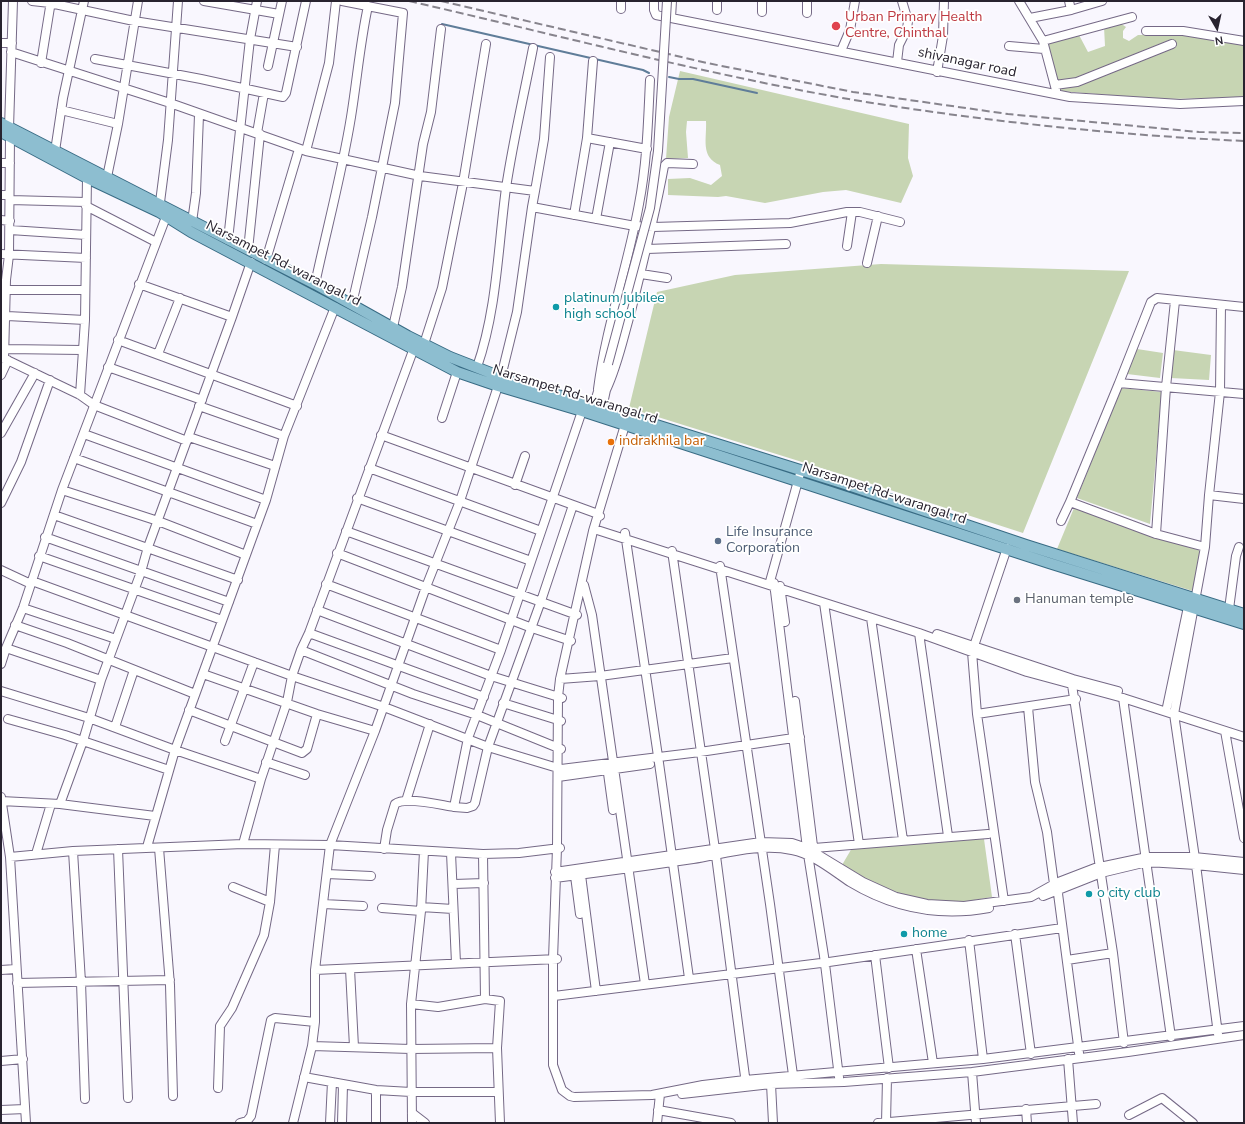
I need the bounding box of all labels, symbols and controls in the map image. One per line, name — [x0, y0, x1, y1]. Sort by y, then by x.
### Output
north arrow — [1197, 8, 1237, 48]
place label: Urban Primary Health Centre, Chinthal — [845, 10, 982, 42]
marker: Urban Primary Health Centre, Chinthal — [830, 20, 842, 32]
text: N — [1214, 32, 1224, 48]
street label: shivanagar road — [916, 44, 1018, 82]
street label: Narsampet Rd-warangal rd — [203, 218, 363, 310]
place label: platinum jubilee high school — [564, 291, 665, 324]
marker: platinum jubilee high school — [551, 302, 561, 312]
street label: Narsampet Rd-warangal rd — [490, 362, 660, 428]
place label: indrakhila bar — [619, 434, 705, 450]
marker: indrakhila bar — [606, 437, 616, 447]
street label: Narsampet Rd-warangal rd — [800, 459, 968, 529]
place label: Life Insurance Corporation — [726, 525, 813, 558]
marker: Life Insurance Corporation — [713, 536, 723, 546]
place label: Hanuman temple — [1025, 592, 1134, 608]
marker: Hanuman temple — [1012, 595, 1022, 605]
place label: o city club — [1097, 886, 1161, 902]
marker: o city club — [1084, 889, 1094, 899]
place label: home — [912, 926, 947, 942]
marker: home — [899, 929, 909, 939]

